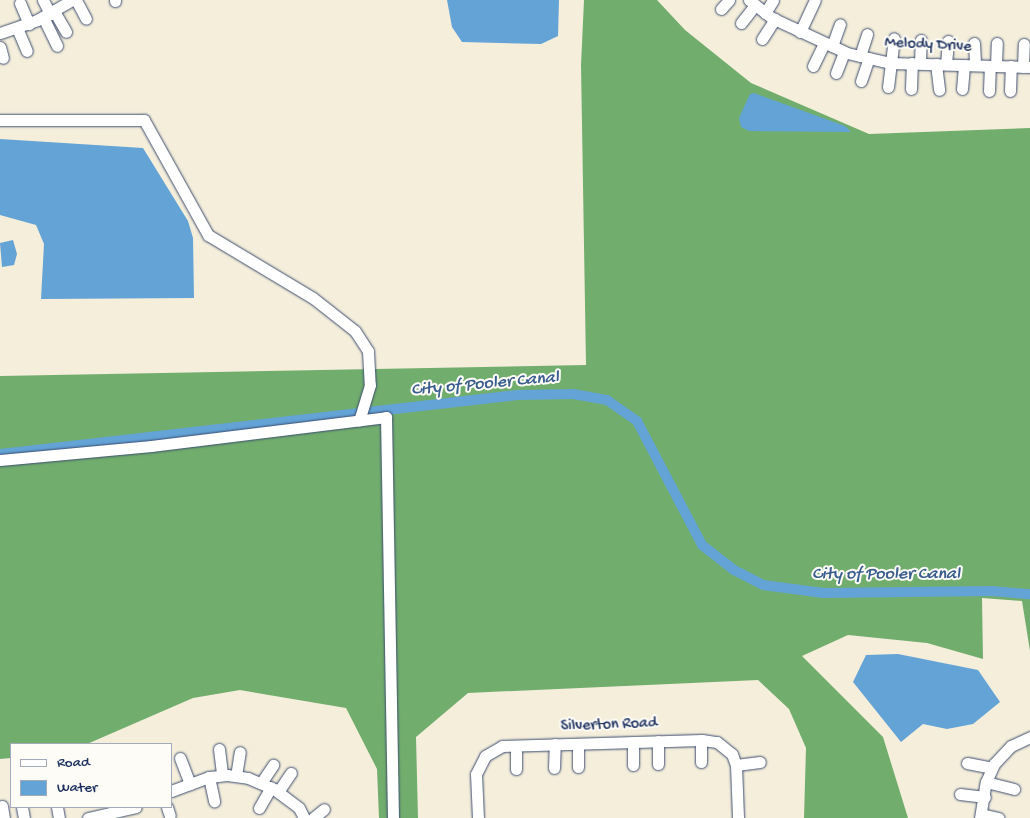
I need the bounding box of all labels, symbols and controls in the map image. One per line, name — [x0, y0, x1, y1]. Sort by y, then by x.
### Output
street label: Melody Drive — [884, 34, 972, 58]
water label: City of Pooler Canal — [410, 368, 560, 402]
water label: City of Pooler Canal — [812, 564, 960, 586]
street label: Silverton Road — [560, 715, 658, 737]
legend — [10, 743, 172, 808]
text: Road — [57, 754, 90, 772]
text: Water — [57, 779, 97, 797]

